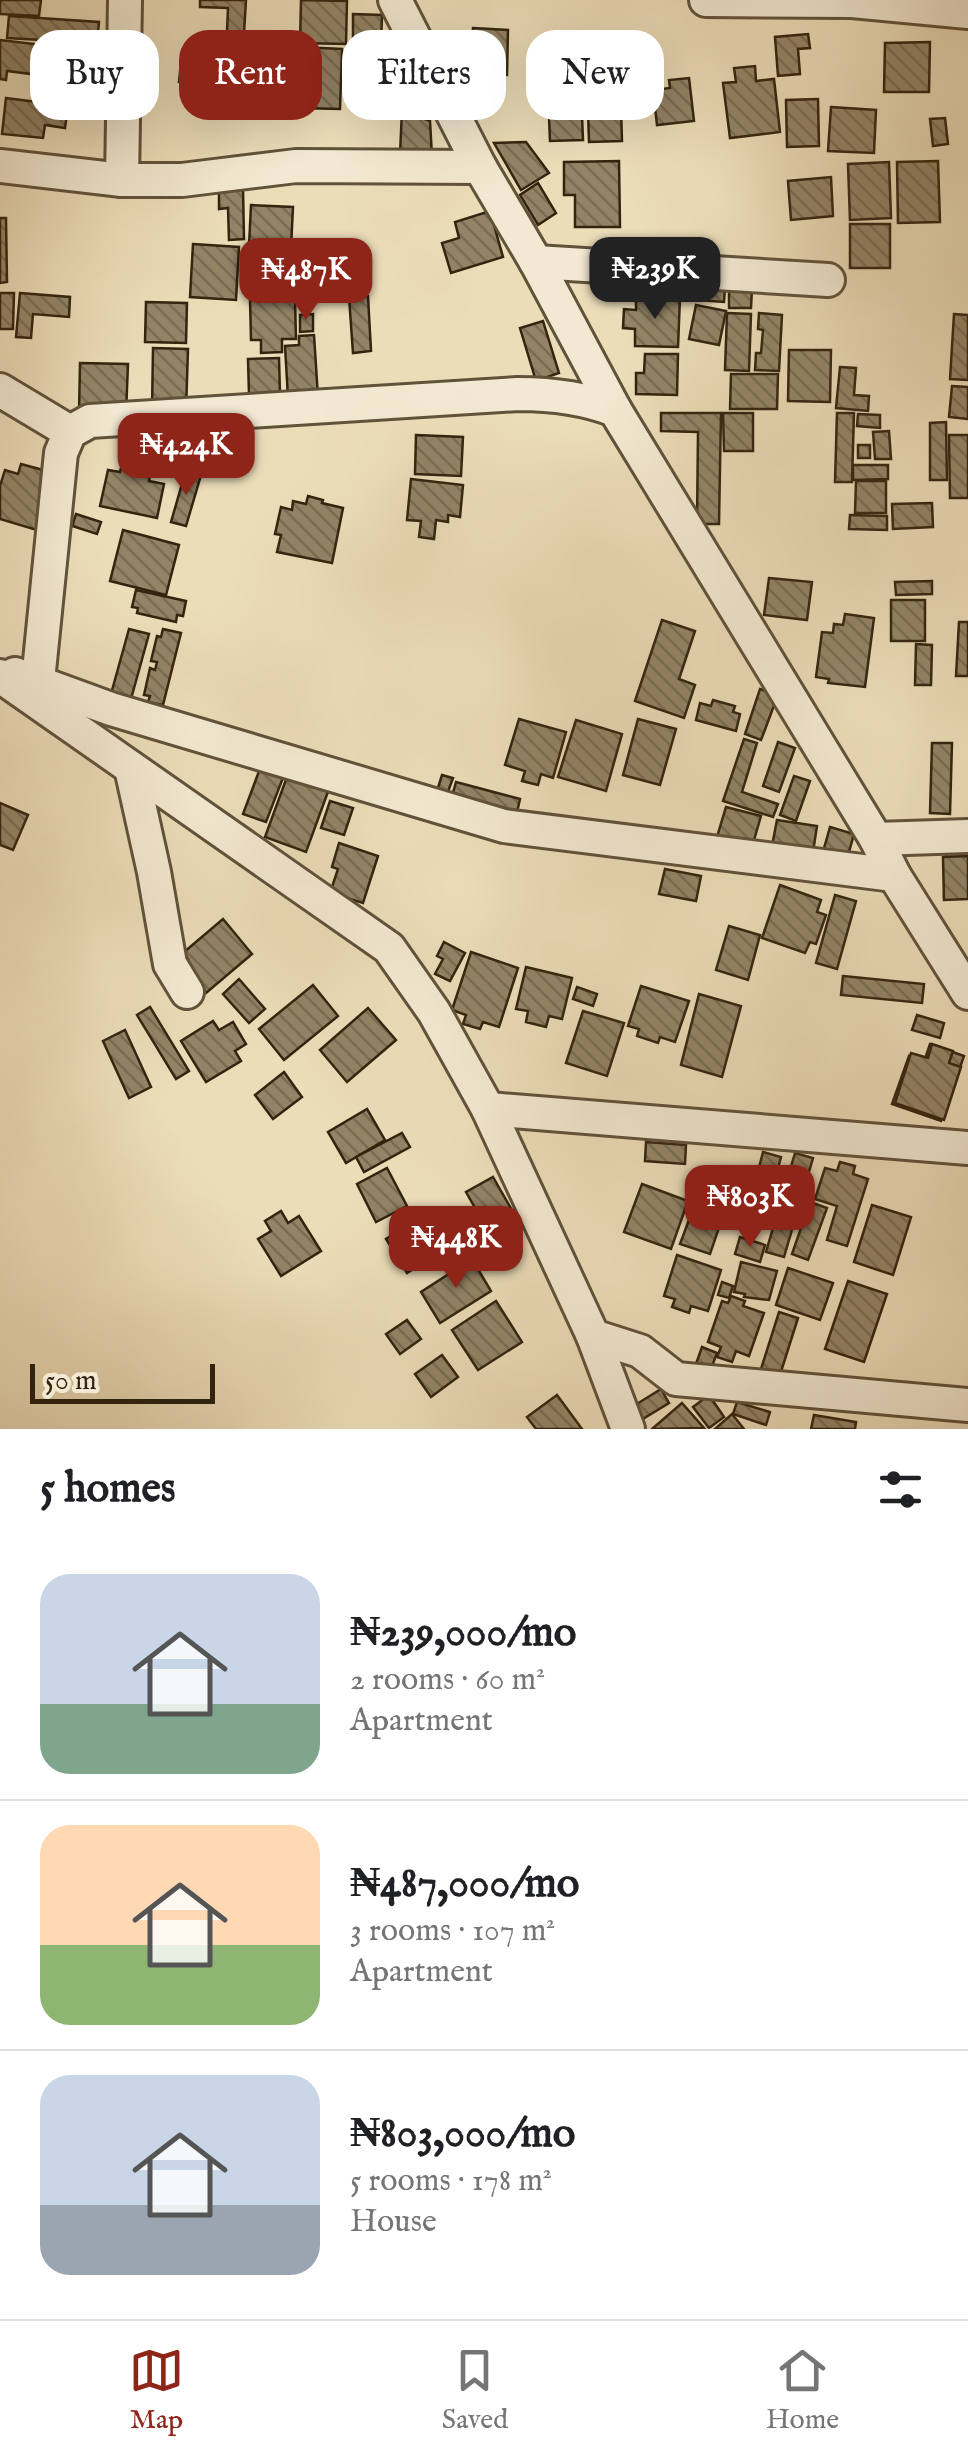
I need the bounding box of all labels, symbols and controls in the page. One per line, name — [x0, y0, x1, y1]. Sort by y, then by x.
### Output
chip: Buy — [30, 30, 159, 120]
chip: Rent — [179, 30, 322, 120]
chip: Filters — [342, 30, 506, 120]
chip: New — [526, 30, 664, 120]
pin: ₦239K — [585, 237, 725, 322]
pin: ₦487K — [236, 238, 376, 323]
text: ₦239K — [611, 249, 699, 290]
text: ₦487K — [261, 250, 351, 291]
pin: ₦424K — [116, 413, 256, 498]
text: ₦424K — [140, 425, 232, 466]
pin: ₦803K — [680, 1165, 820, 1250]
text: ₦803K — [707, 1177, 793, 1218]
pin: ₦448K — [386, 1206, 526, 1291]
text: ₦448K — [411, 1218, 501, 1259]
scale bar — [30, 1359, 215, 1404]
text: 50 m — [45, 1364, 97, 1399]
icon: filters — [873, 1462, 928, 1517]
text: 5 homes — [40, 1463, 176, 1516]
text: ₦239,000/mo — [350, 1607, 576, 1660]
icon: home — [120, 1614, 240, 1734]
text: 2 rooms · 60 m² — [350, 1660, 545, 1701]
text: Apartment — [350, 1701, 493, 1742]
text: ₦487,000/mo — [350, 1858, 579, 1911]
icon: home — [120, 1865, 240, 1985]
text: 3 rooms · 107 m² — [350, 1911, 555, 1952]
text: Apartment — [350, 1952, 493, 1993]
text: ₦803,000/mo — [350, 2108, 575, 2161]
icon: home — [120, 2115, 240, 2235]
text: 5 rooms · 178 m² — [350, 2161, 552, 2202]
text: House — [350, 2202, 437, 2243]
tab: Map — [129, 2343, 184, 2438]
tab: Saved — [442, 2343, 508, 2438]
tab: Home — [766, 2343, 839, 2438]

